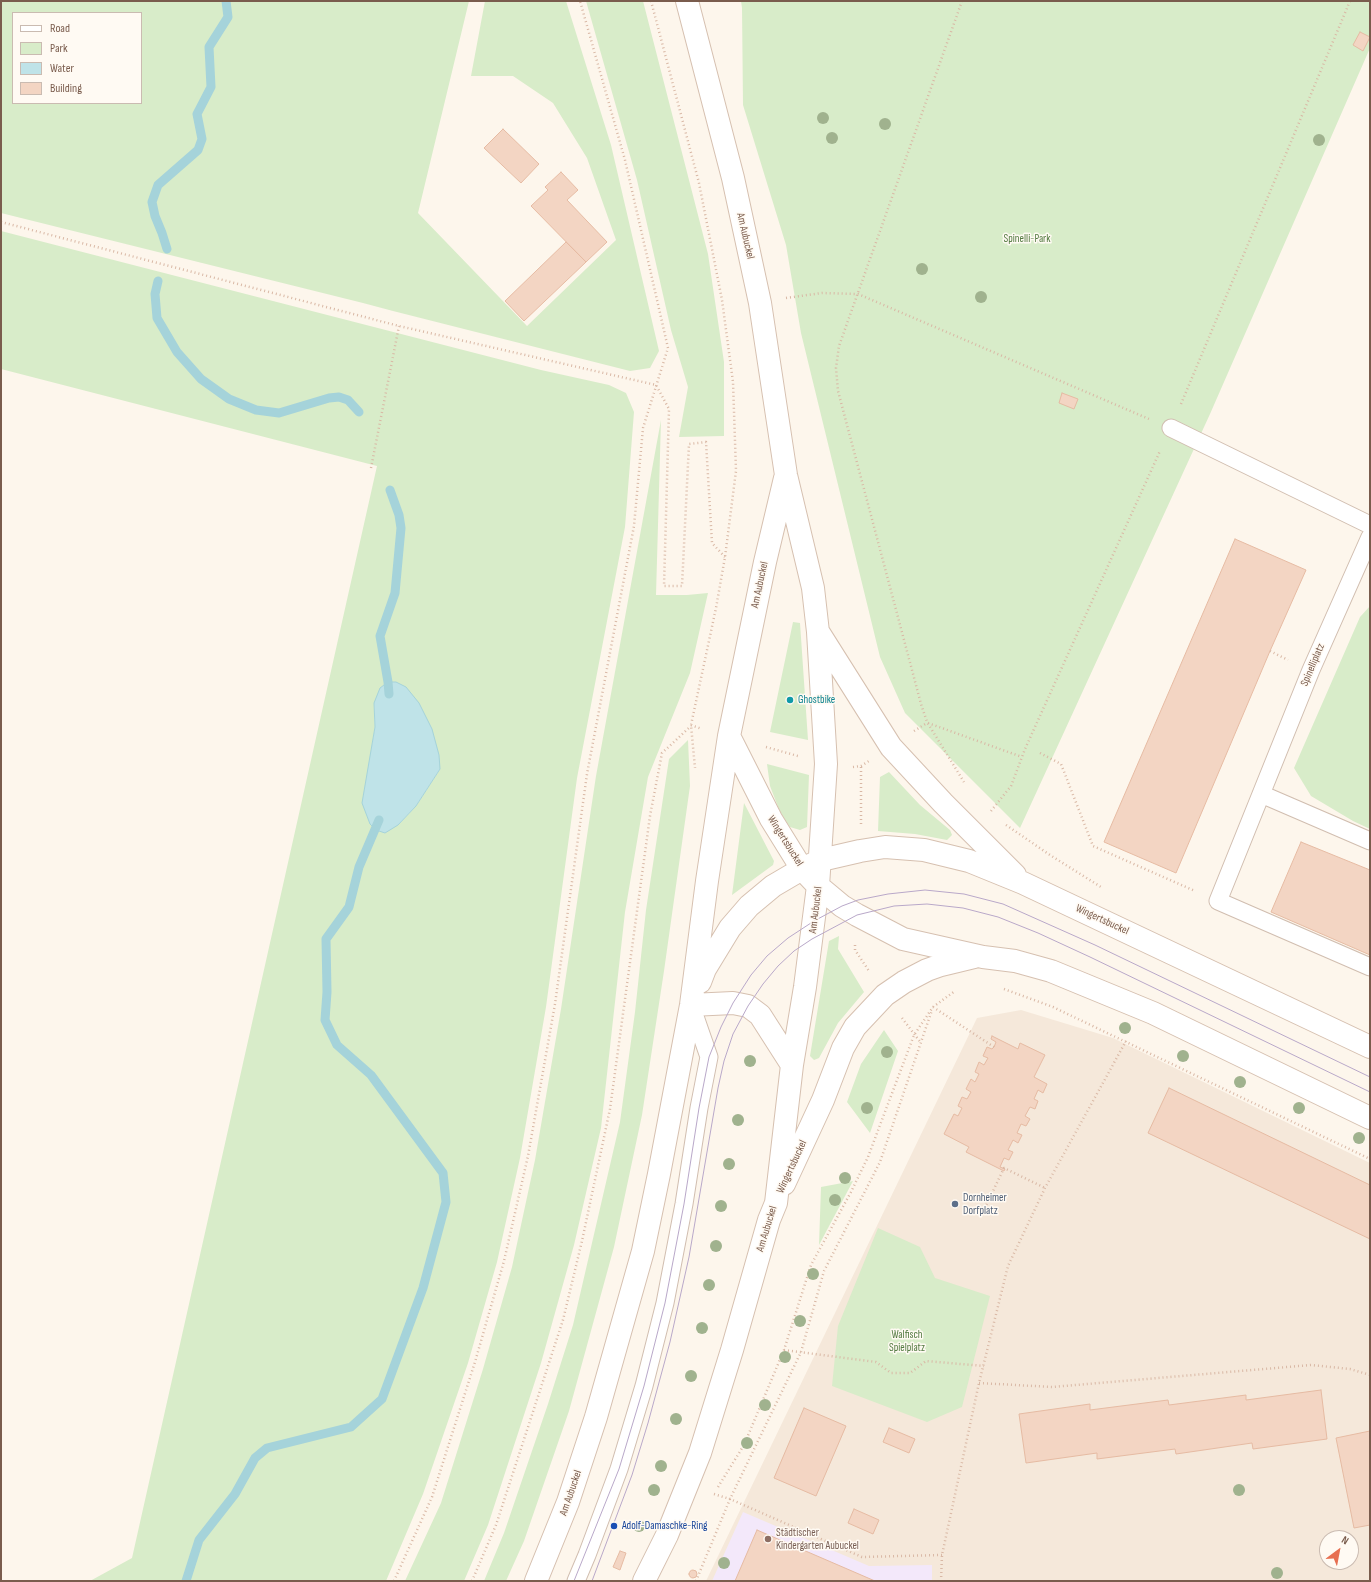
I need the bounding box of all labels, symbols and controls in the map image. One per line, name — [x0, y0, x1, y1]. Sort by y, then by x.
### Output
legend — [12, 12, 142, 104]
text: Road — [50, 21, 70, 36]
text: Park — [50, 41, 68, 56]
text: Water — [50, 61, 74, 76]
text: Building — [50, 81, 82, 96]
street label: Am Aubuckel — [733, 212, 757, 260]
park label: Spinelli-Park — [1004, 232, 1050, 246]
street label: Am Aubuckel — [749, 561, 771, 609]
street label: Spinelliplatz — [1298, 642, 1328, 688]
place label: Ghostbike — [798, 693, 835, 707]
marker: Ghostbike — [785, 695, 795, 705]
street label: Wingertsbuckel — [764, 813, 806, 869]
street label: Am Aubuckel — [807, 886, 825, 934]
street label: Wingertsbuckel — [1073, 902, 1131, 938]
street label: Wingertsbuckel — [774, 1138, 810, 1196]
place label: Dornheimer Dorfplatz — [963, 1191, 1007, 1217]
marker: Dornheimer Dorfplatz — [950, 1199, 960, 1209]
street label: Am Aubuckel — [754, 1205, 780, 1253]
park label: Walfisch Spielplatz — [889, 1328, 925, 1354]
street label: Am Aubuckel — [557, 1469, 585, 1517]
place label: Adolf-Damaschke-Ring — [622, 1519, 708, 1533]
marker: Adolf-Damaschke-Ring — [609, 1521, 619, 1531]
place label: Städtischer Kindergarten Aubuckel — [776, 1526, 859, 1552]
north arrow — [1319, 1530, 1359, 1570]
text: N — [1339, 1533, 1351, 1547]
marker: Städtischer Kindergarten Aubuckel — [763, 1534, 773, 1544]

